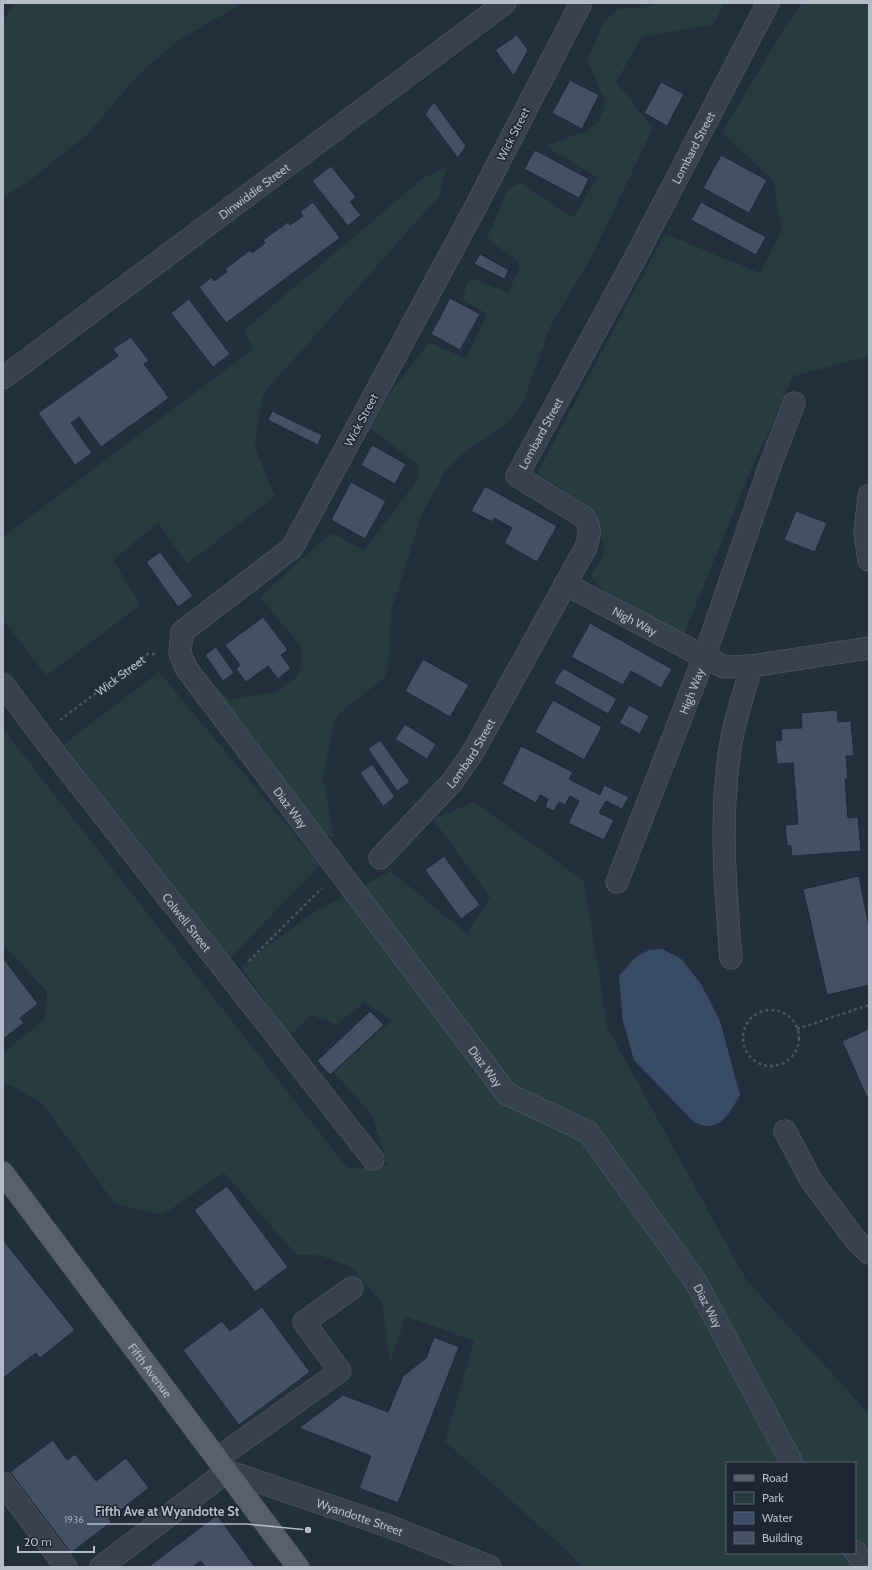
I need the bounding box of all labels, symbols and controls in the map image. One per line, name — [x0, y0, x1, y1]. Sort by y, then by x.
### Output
street label: Wick Street — [493, 105, 533, 163]
street label: Lombard Street — [668, 109, 718, 186]
street label: Dinwiddie Street — [215, 159, 292, 222]
street label: Wick Street — [341, 391, 381, 449]
street label: Lombard Street — [515, 395, 566, 472]
street label: Nigh Way — [610, 603, 660, 638]
street label: Wick Street — [92, 652, 148, 698]
street label: High Way — [675, 666, 707, 716]
street label: Lombard Street — [443, 716, 498, 791]
street label: Diaz Way — [271, 784, 311, 831]
street label: Colwell Street — [160, 890, 215, 954]
street label: Diaz Way — [466, 1042, 506, 1090]
street label: Diaz Way — [691, 1281, 726, 1330]
street label: Fifth Avenue — [125, 1340, 176, 1400]
legend — [726, 1462, 856, 1554]
text: Road — [762, 1470, 788, 1485]
text: Park — [762, 1490, 784, 1505]
street label: Wyandotte Street — [315, 1495, 406, 1539]
callout: Fifth Ave at Wyandotte St — [87, 1499, 247, 1524]
text: Fifth Ave at Wyandotte St — [95, 1503, 240, 1519]
text: Water — [762, 1510, 793, 1525]
house number: 1936 — [64, 1513, 84, 1526]
scale bar — [18, 1528, 94, 1554]
text: Building — [762, 1530, 804, 1545]
text: 20 m — [24, 1534, 52, 1549]

